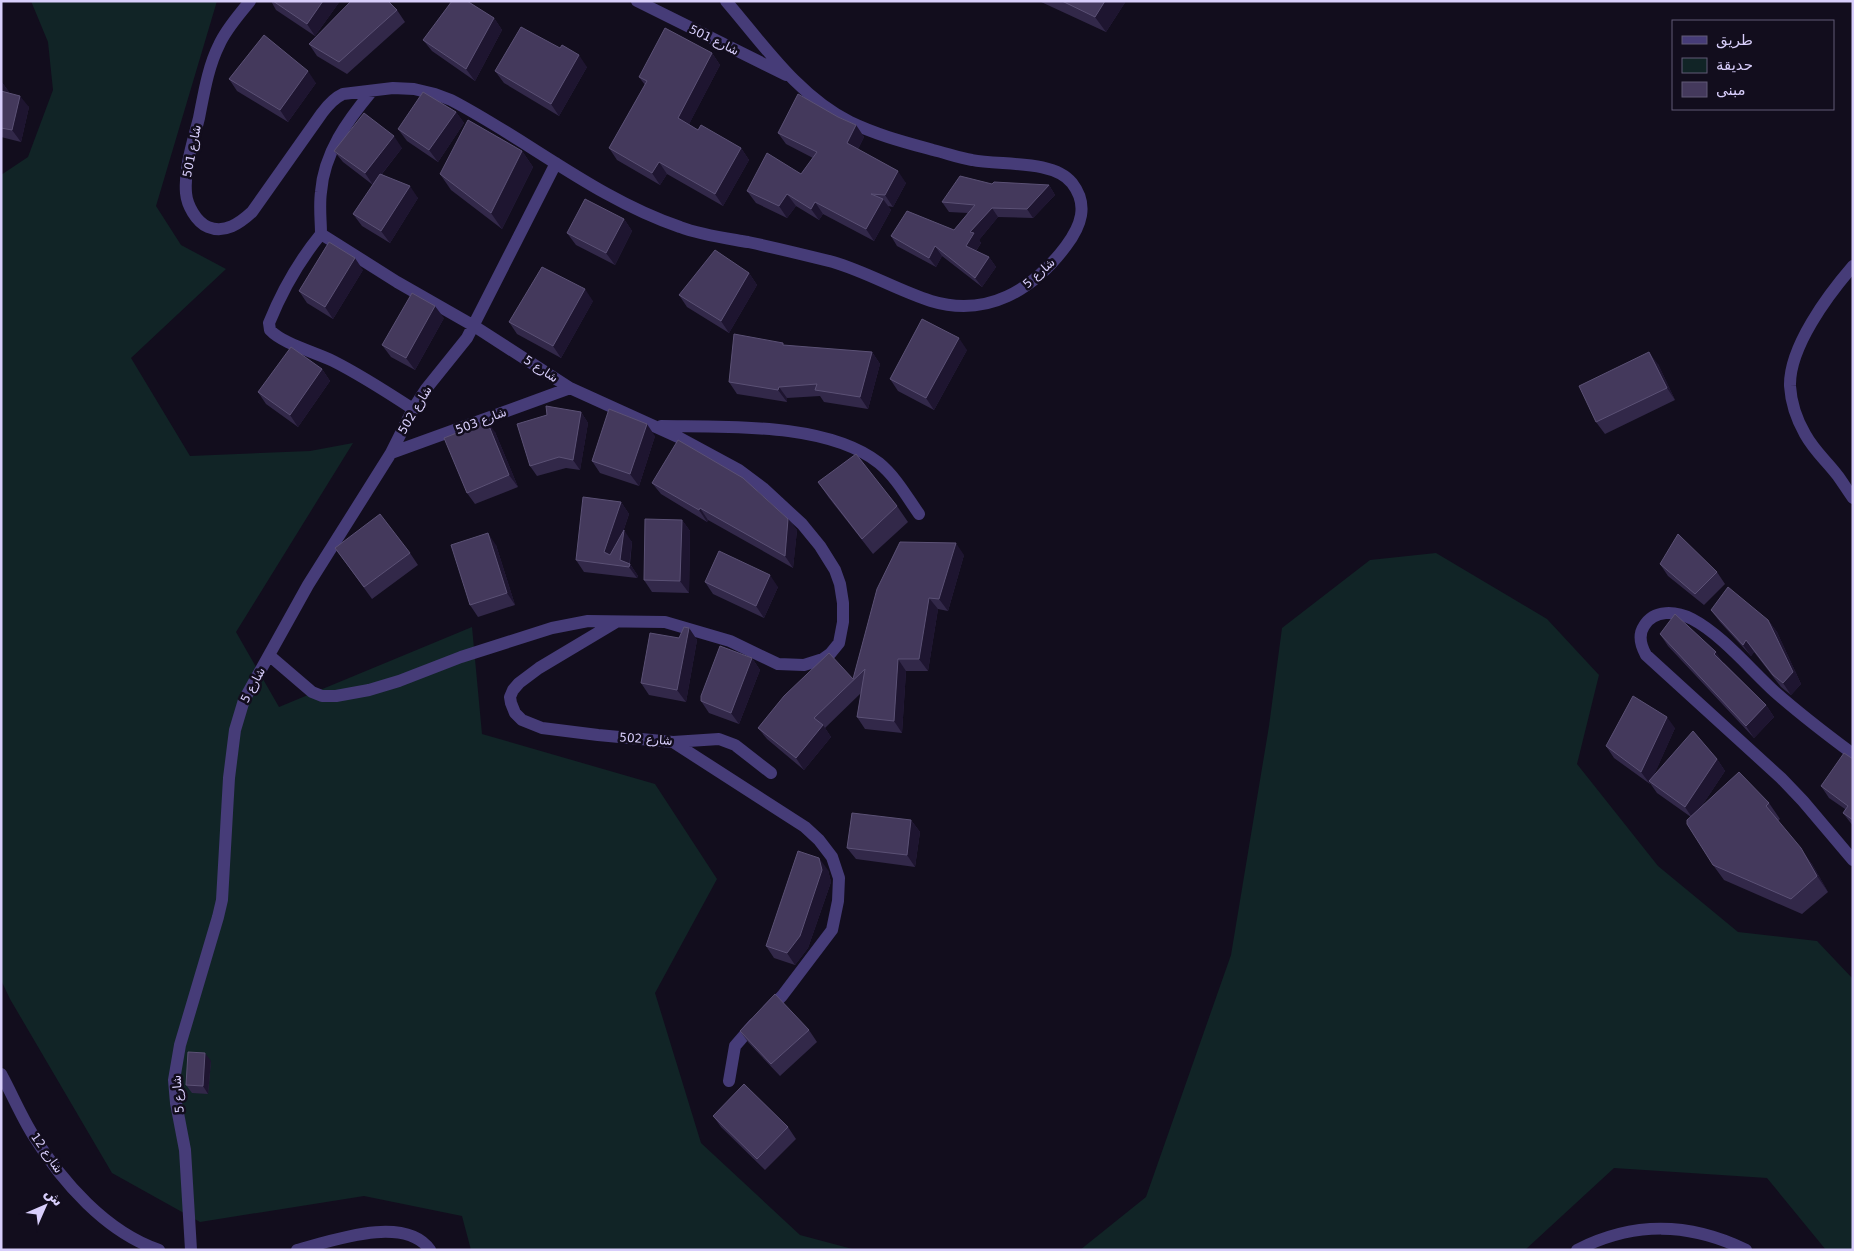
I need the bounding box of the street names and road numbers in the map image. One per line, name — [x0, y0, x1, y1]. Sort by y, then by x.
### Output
street label: شارع 501 — [686, 22, 741, 59]
street label: شارع 501 — [180, 123, 205, 179]
street label: شارع 5 — [1020, 255, 1059, 292]
street label: شارع 5 — [521, 353, 561, 386]
street label: شارع 502 — [395, 384, 436, 437]
street label: شارع 503 — [454, 405, 509, 438]
street label: شارع 5 — [238, 665, 269, 706]
street label: شارع 502 — [619, 730, 673, 749]
street label: شارع 5 — [169, 1074, 188, 1114]
street label: شارع 12 — [27, 1130, 66, 1176]

